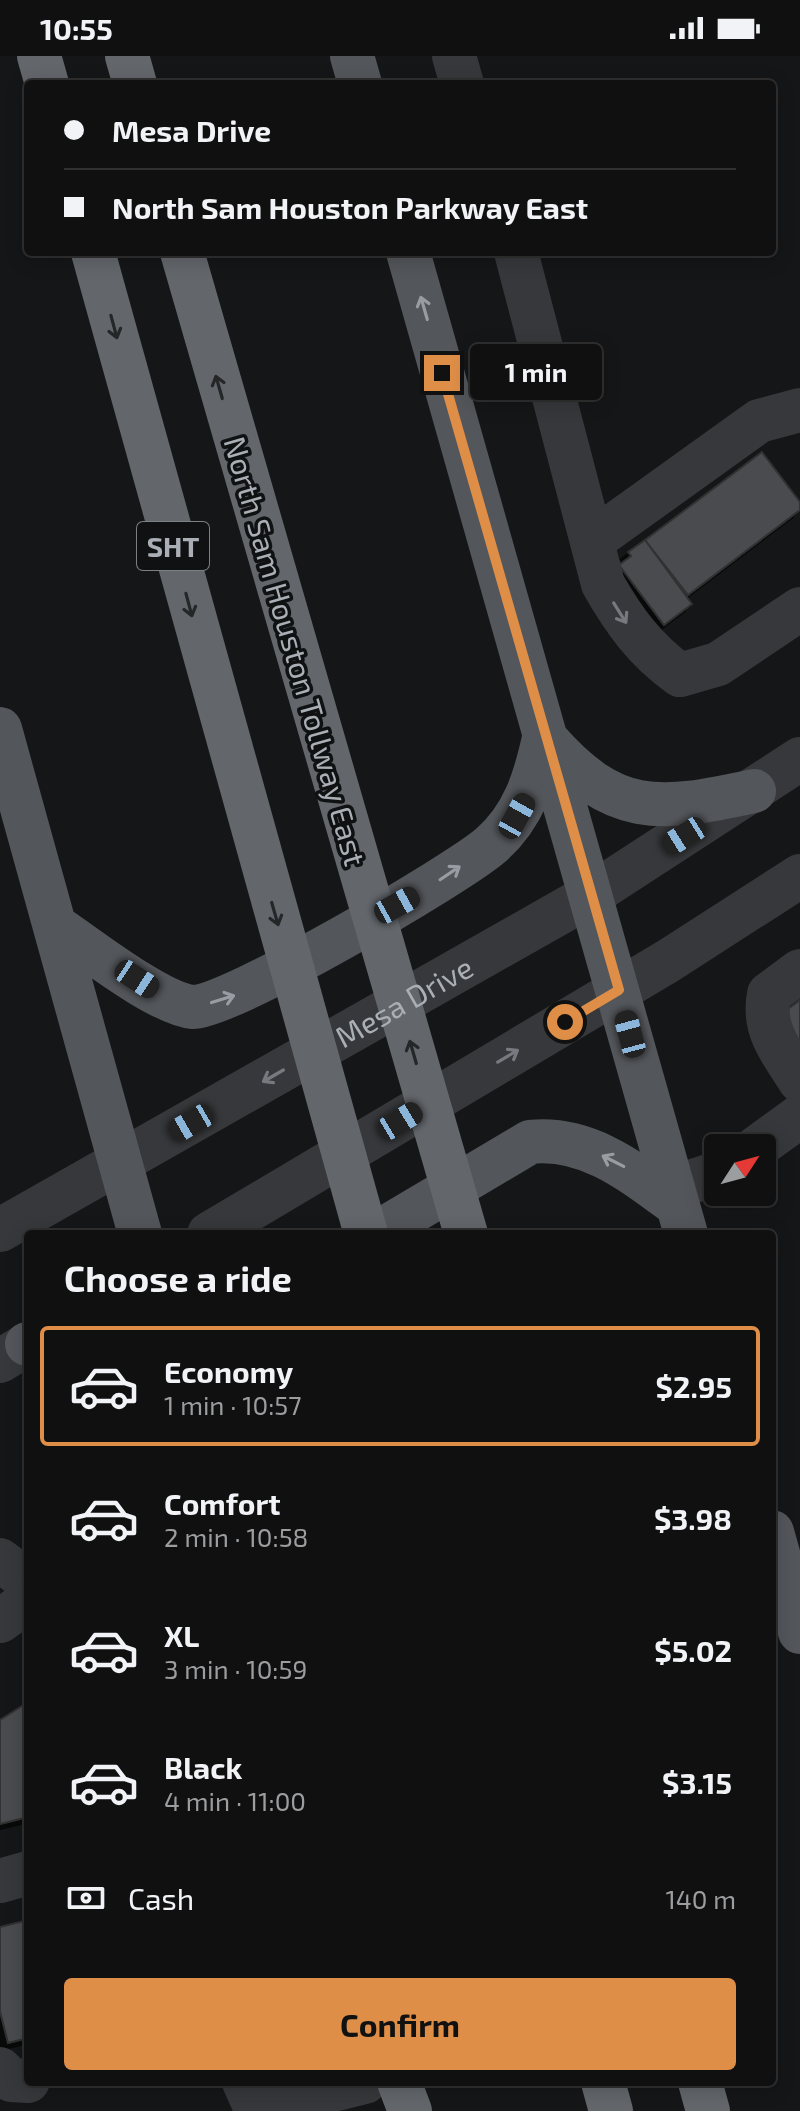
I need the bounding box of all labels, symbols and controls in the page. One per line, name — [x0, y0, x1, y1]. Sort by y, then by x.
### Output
text: 10:55 — [40, 10, 113, 46]
text: Mesa Drive — [112, 112, 271, 148]
text: North Sam Houston Parkway East — [112, 189, 588, 225]
one-way arrow — [415, 296, 430, 322]
one-way arrow — [107, 314, 122, 340]
callout: 1 min — [470, 345, 602, 401]
route end — [424, 355, 460, 391]
text: 1 min — [505, 356, 567, 387]
one-way arrow — [211, 375, 226, 401]
street label: North Sam Houston Tollway East — [217, 432, 375, 870]
road number: SHT — [137, 522, 209, 570]
one-way arrow — [183, 592, 198, 618]
one-way arrow — [612, 601, 628, 624]
car — [495, 789, 539, 843]
car — [657, 813, 711, 859]
one-way arrow — [438, 864, 461, 880]
car — [370, 883, 424, 927]
one-way arrow — [268, 901, 283, 927]
street label: Mesa Drive — [329, 948, 479, 1054]
car — [110, 956, 164, 1002]
one-way arrow — [210, 991, 236, 1006]
route start — [547, 1004, 583, 1040]
car — [612, 1008, 648, 1060]
one-way arrow — [405, 1039, 420, 1065]
one-way arrow — [496, 1048, 519, 1064]
one-way arrow — [262, 1068, 285, 1084]
car — [373, 1098, 427, 1144]
car — [164, 1101, 218, 1145]
north arrow — [704, 1134, 776, 1206]
map controls — [704, 1134, 776, 1206]
one-way arrow — [601, 1153, 625, 1169]
text: Choose a ride — [64, 1256, 292, 1299]
icon: car — [68, 1350, 140, 1422]
text: Economy — [164, 1353, 293, 1389]
text: $2.95 — [656, 1368, 732, 1404]
text: 1 min · 10:57 — [164, 1389, 302, 1420]
icon: car — [68, 1482, 140, 1554]
text: Comfort — [164, 1485, 281, 1521]
text: $3.98 — [654, 1500, 732, 1536]
text: 2 min · 10:58 — [164, 1521, 308, 1552]
icon: car — [68, 1614, 140, 1686]
text: XL — [164, 1617, 199, 1653]
text: $5.02 — [654, 1632, 732, 1668]
text: 3 min · 10:59 — [164, 1653, 307, 1684]
icon: car — [68, 1746, 140, 1818]
text: Black — [164, 1749, 242, 1785]
text: $3.15 — [662, 1764, 732, 1800]
text: 4 min · 11:00 — [164, 1785, 306, 1816]
icon: cash — [64, 1876, 108, 1920]
text: Cash — [128, 1880, 194, 1916]
text: 140 m — [665, 1883, 736, 1914]
button: Confirm — [64, 1978, 736, 2070]

